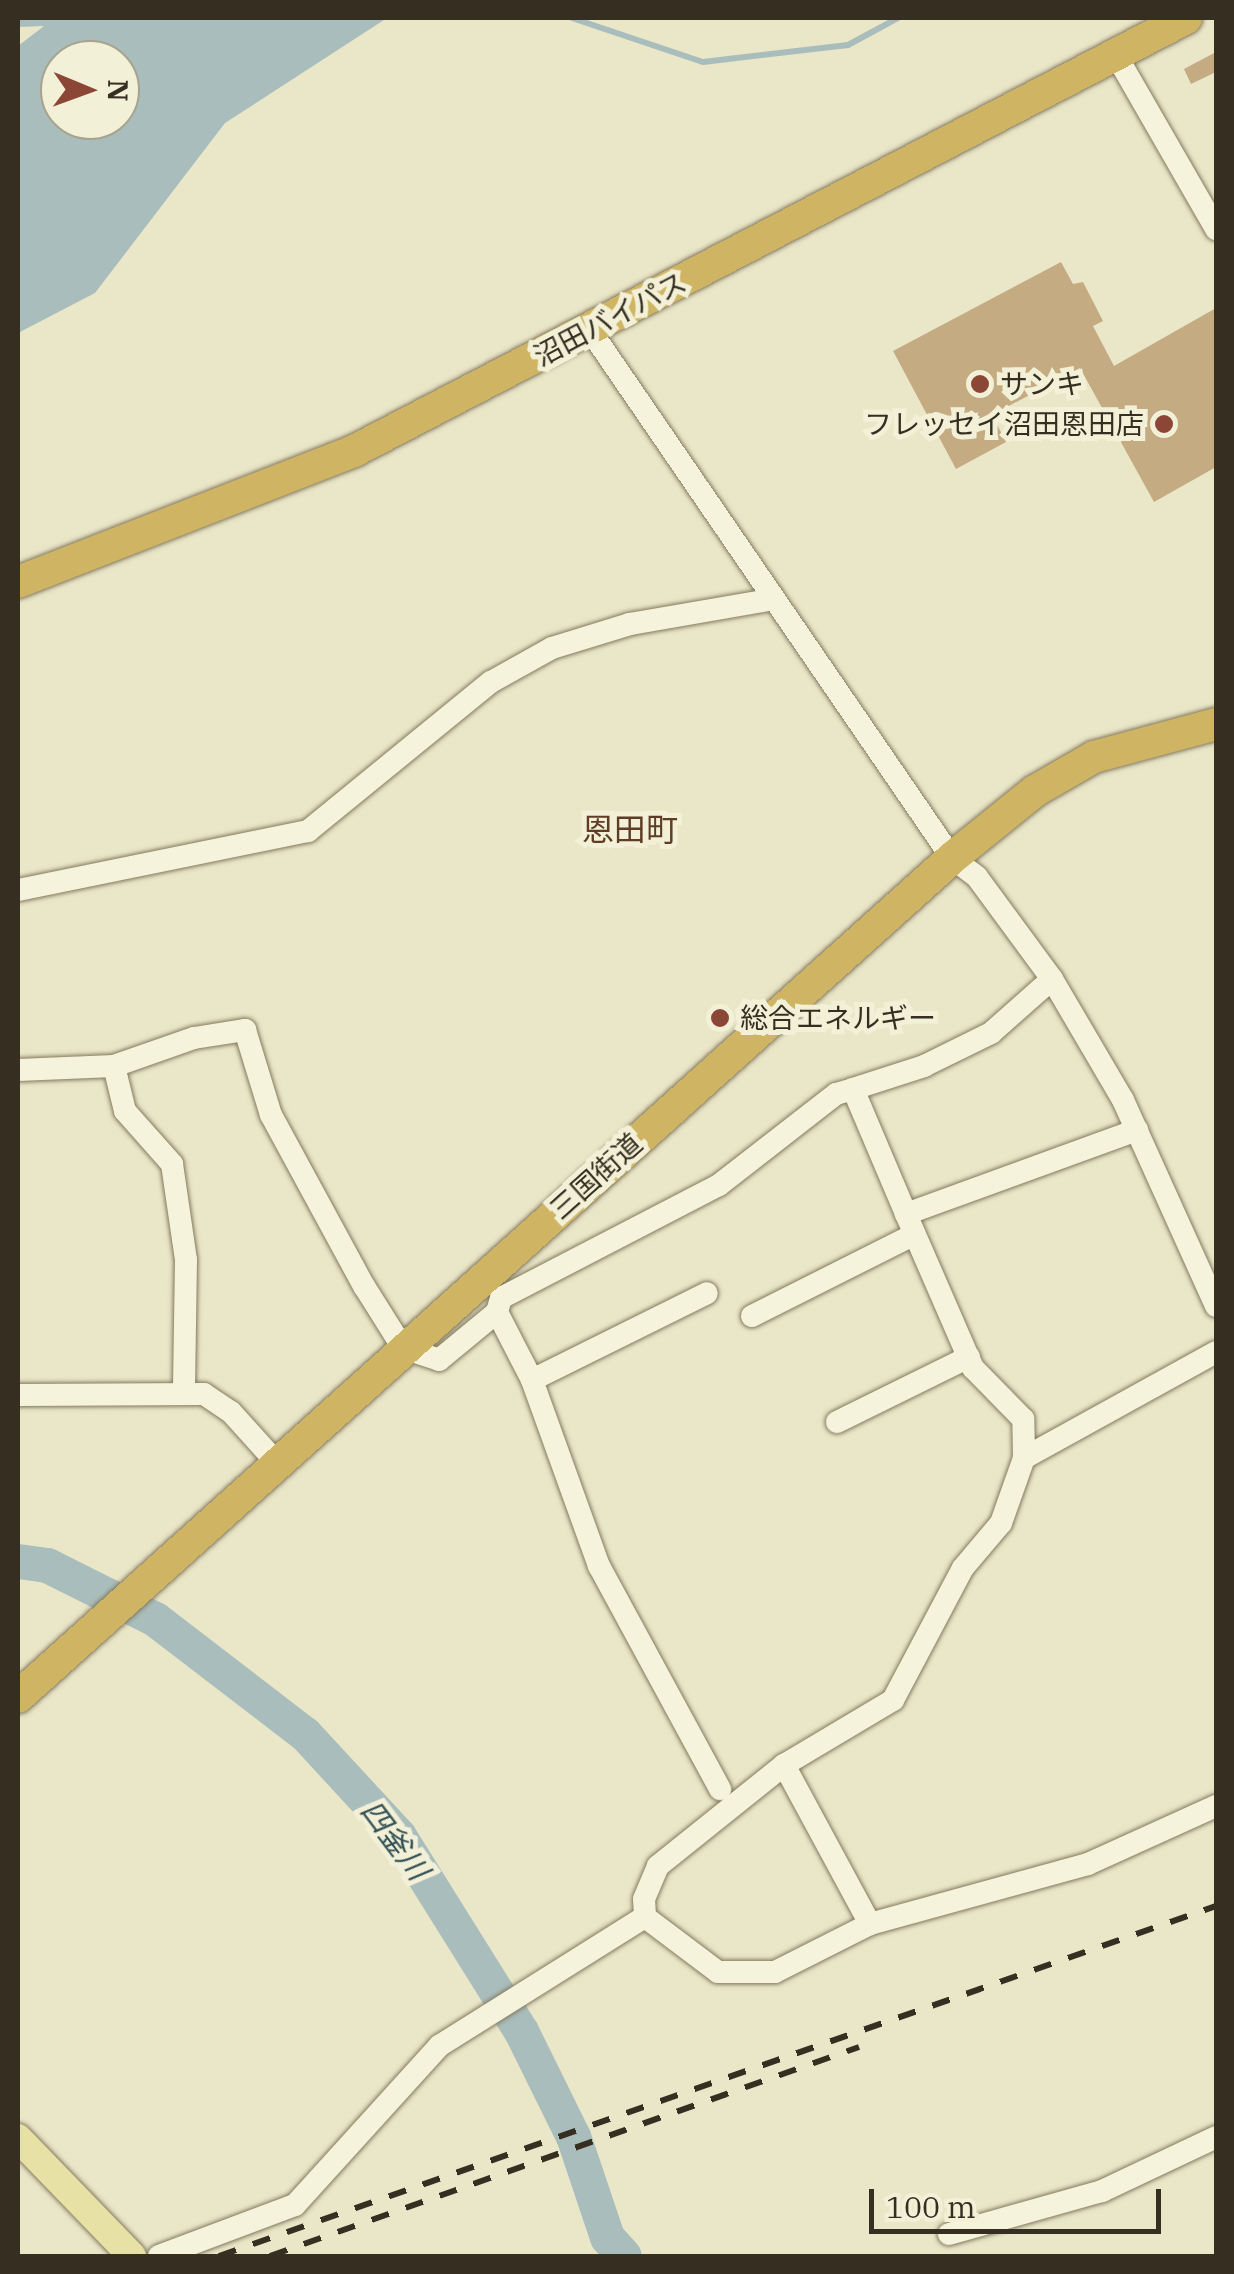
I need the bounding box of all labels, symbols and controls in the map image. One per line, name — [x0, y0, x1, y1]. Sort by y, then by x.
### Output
north arrow — [40, 40, 140, 140]
text: N — [100, 79, 137, 102]
street label: 沼田バイパス — [528, 265, 692, 373]
place label: サンキ — [1000, 367, 1084, 401]
marker: サンキ — [969, 373, 991, 395]
place label: フレッセイ沼田恩田店 — [864, 407, 1144, 441]
marker: フレッセイ沼田恩田店 — [1153, 413, 1175, 435]
district label: 恩田町 — [582, 810, 678, 848]
place label: 総合エネルギー — [740, 1001, 936, 1035]
marker: 総合エネルギー — [709, 1007, 731, 1029]
street label: 三国街道 — [543, 1126, 649, 1226]
water label: 四釜川 — [354, 1793, 436, 1887]
scale bar — [874, 2169, 1166, 2231]
text: 100 m — [886, 2187, 976, 2226]

